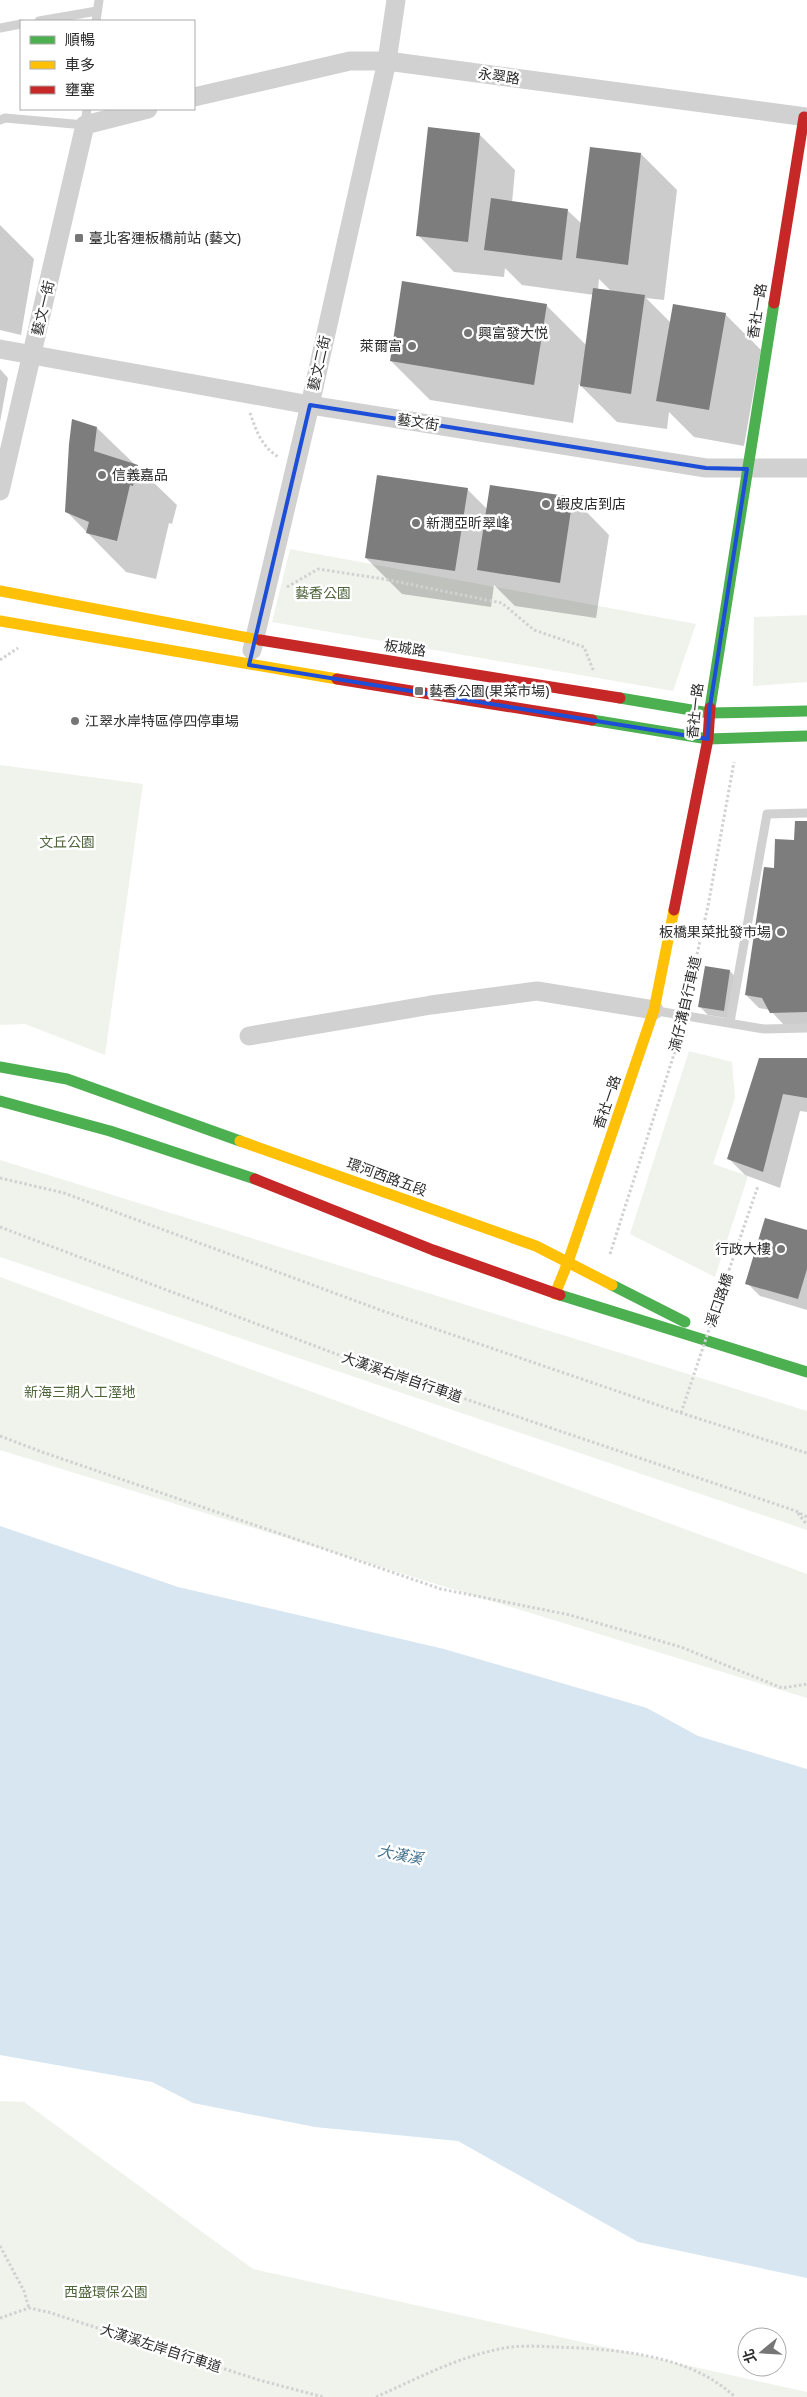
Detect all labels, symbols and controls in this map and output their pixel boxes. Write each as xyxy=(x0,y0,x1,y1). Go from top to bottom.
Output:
legend xyxy=(20,20,195,110)
text: 順暢 xyxy=(65,29,95,49)
text: 車多 xyxy=(65,54,95,74)
street label: 永翠路 xyxy=(477,63,521,88)
text: 壅塞 xyxy=(65,79,95,99)
place label: 臺北客運板橋前站 (藝文) xyxy=(89,228,241,247)
marker: 臺北客運板橋前站 (藝文) xyxy=(73,232,85,244)
street label: 藝文一街 xyxy=(27,278,58,337)
street label: 香社一路 xyxy=(743,282,770,340)
place label: 興富發大悦 xyxy=(478,323,548,342)
marker: 興富發大悦 xyxy=(462,327,474,339)
street label: 藝文二街 xyxy=(303,333,334,392)
place label: 萊爾富 xyxy=(360,336,402,355)
marker: 萊爾富 xyxy=(406,340,418,352)
street label: 藝文街 xyxy=(396,409,440,434)
place label: 信義嘉品 xyxy=(112,465,168,484)
marker: 信義嘉品 xyxy=(96,469,108,481)
place label: 蝦皮店到店 xyxy=(556,494,626,513)
marker: 蝦皮店到店 xyxy=(540,498,552,510)
place label: 新潤亞昕翠峰 xyxy=(426,513,510,532)
marker: 新潤亞昕翠峰 xyxy=(410,517,422,529)
park label: 藝香公園 xyxy=(295,583,351,602)
street label: 板城路 xyxy=(383,635,427,660)
place label: 藝香公園(果菜市場) xyxy=(429,681,549,700)
street label: 香社一路 xyxy=(682,682,707,740)
marker: 藝香公園(果菜市場) xyxy=(413,685,425,697)
place label: 江翠水岸特區停四停車場 xyxy=(85,711,239,730)
marker: 江翠水岸特區停四停車場 xyxy=(69,715,81,727)
park label: 文丘公園 xyxy=(39,832,95,851)
place label: 板橋果菜批發市場 xyxy=(659,922,771,941)
marker: 板橋果菜批發市場 xyxy=(775,926,787,938)
street label: 湳仔溝自行車道 xyxy=(664,954,705,1054)
street label: 香社一路 xyxy=(588,1072,625,1131)
street label: 環河西路五段 xyxy=(344,1153,430,1200)
place label: 行政大樓 xyxy=(715,1239,771,1258)
marker: 行政大樓 xyxy=(775,1243,787,1255)
street label: 溪口路橋 xyxy=(700,1270,737,1329)
street label: 大漢溪右岸自行車道 xyxy=(340,1347,465,1406)
park label: 新海三期人工溼地 xyxy=(24,1382,136,1401)
water label: 大漢溪 xyxy=(376,1840,426,1869)
park label: 西盛環保公園 xyxy=(64,2282,148,2301)
street label: 大漢溪左岸自行車道 xyxy=(98,2319,224,2376)
north arrow xyxy=(737,2327,787,2377)
text: 北 xyxy=(738,2347,760,2366)

